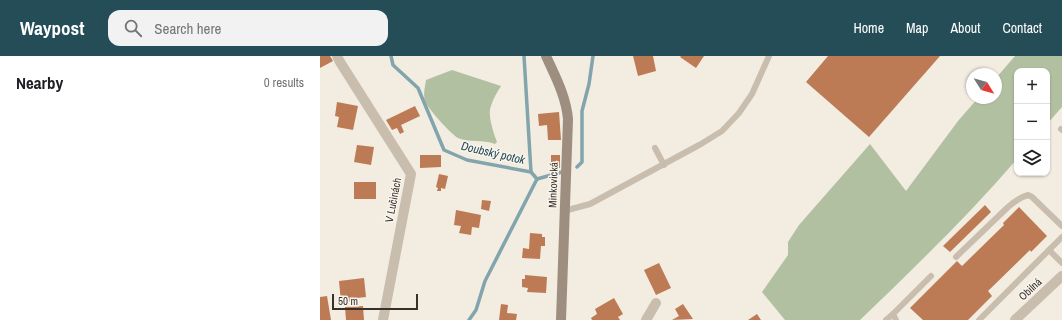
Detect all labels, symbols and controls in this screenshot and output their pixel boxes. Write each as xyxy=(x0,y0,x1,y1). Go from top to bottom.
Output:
search box xyxy=(108,10,388,46)
text: Waypost xyxy=(20,15,84,41)
icon: search xyxy=(122,17,144,39)
text: Search here xyxy=(154,18,221,39)
text: Home xyxy=(853,19,884,37)
text: Map xyxy=(906,19,928,37)
text: About xyxy=(950,19,980,37)
text: Contact xyxy=(1002,19,1042,37)
north arrow xyxy=(966,68,1002,104)
map controls xyxy=(1014,68,1050,176)
button: + xyxy=(1014,68,1050,104)
text: Nearby xyxy=(16,71,63,94)
text: 0 results xyxy=(264,74,304,91)
button: − xyxy=(1014,104,1050,140)
water label: Doubský potok xyxy=(459,138,528,168)
button: layers xyxy=(1014,140,1050,176)
street label: Minkovická xyxy=(545,162,561,208)
street label: V Lučinách xyxy=(382,177,404,223)
street label: Obilná xyxy=(1016,275,1044,303)
scale bar xyxy=(332,292,418,311)
text: 50 m xyxy=(338,294,358,308)

